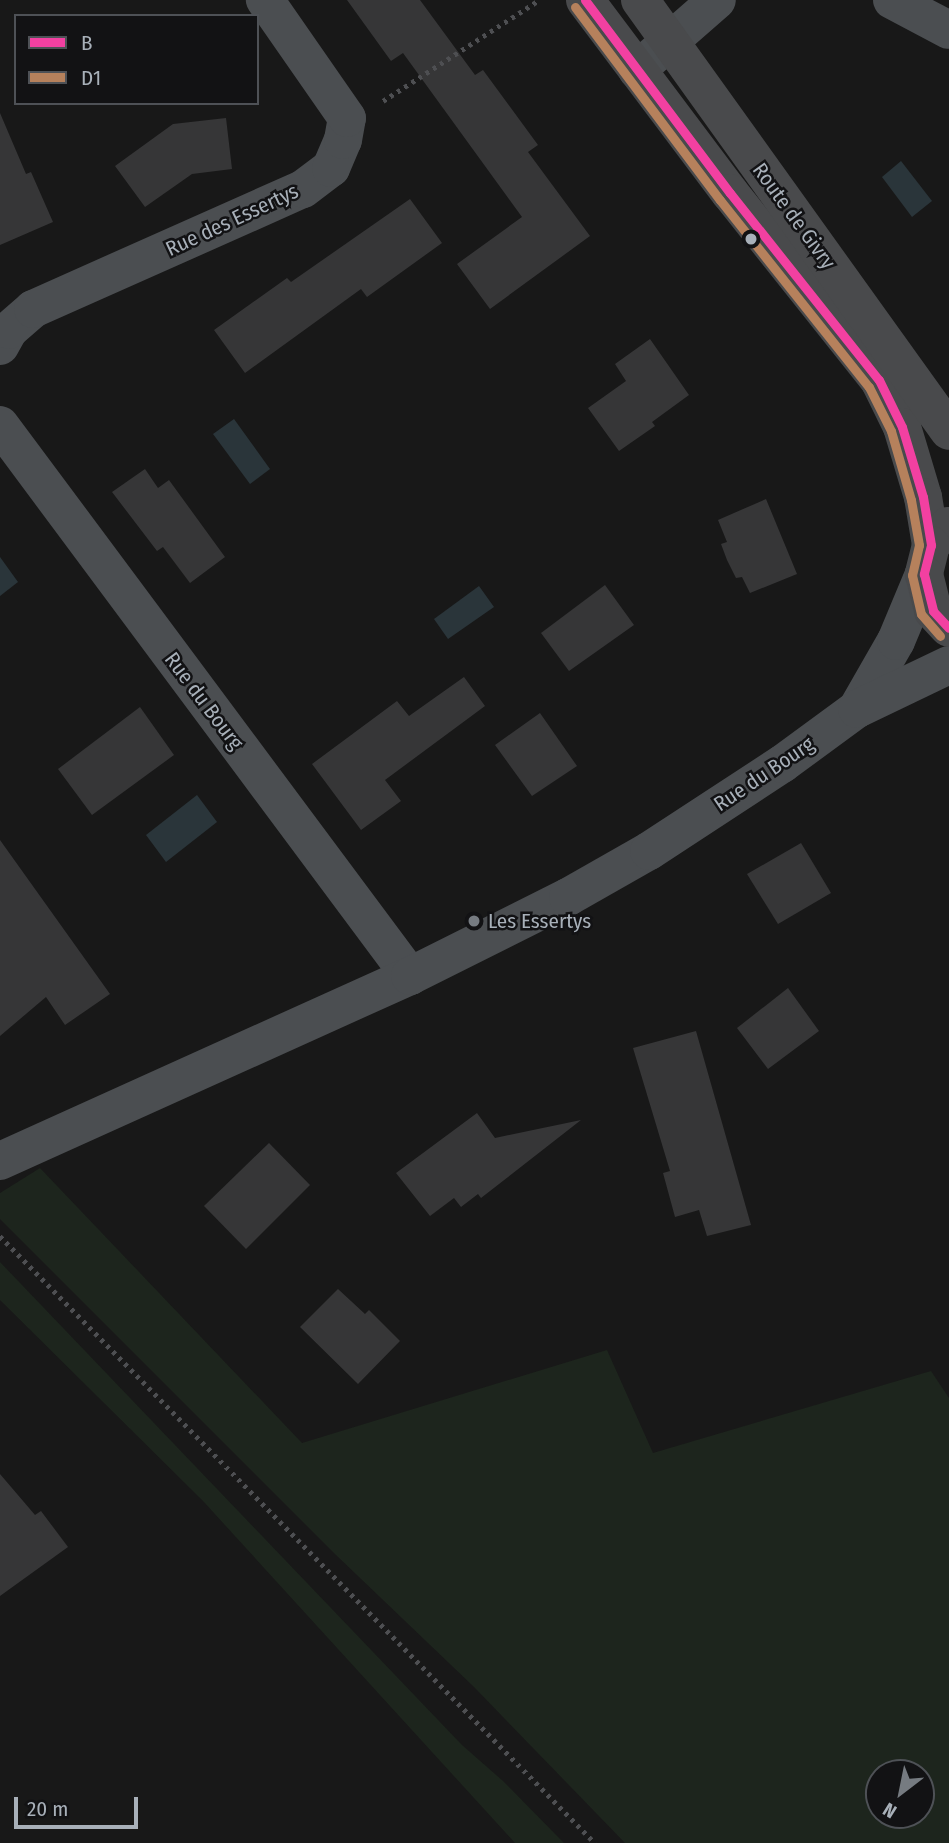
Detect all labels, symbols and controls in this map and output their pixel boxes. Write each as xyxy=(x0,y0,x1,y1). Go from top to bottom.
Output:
legend xyxy=(14,14,259,105)
text: B xyxy=(81,30,93,56)
text: D1 xyxy=(81,65,101,91)
street label: Route de Givry xyxy=(747,158,841,274)
street label: Rue des Essertys xyxy=(162,178,302,262)
unlabelled marker xyxy=(744,232,758,246)
street label: Rue du Bourg xyxy=(159,647,249,755)
street label: Rue du Bourg xyxy=(709,731,819,817)
place label: Les Essertys xyxy=(488,908,591,934)
marker: Les Essertys xyxy=(466,913,482,929)
north arrow xyxy=(865,1759,935,1829)
scale bar xyxy=(18,1784,142,1828)
text: 20 m xyxy=(27,1796,68,1822)
text: N xyxy=(879,1798,901,1823)

